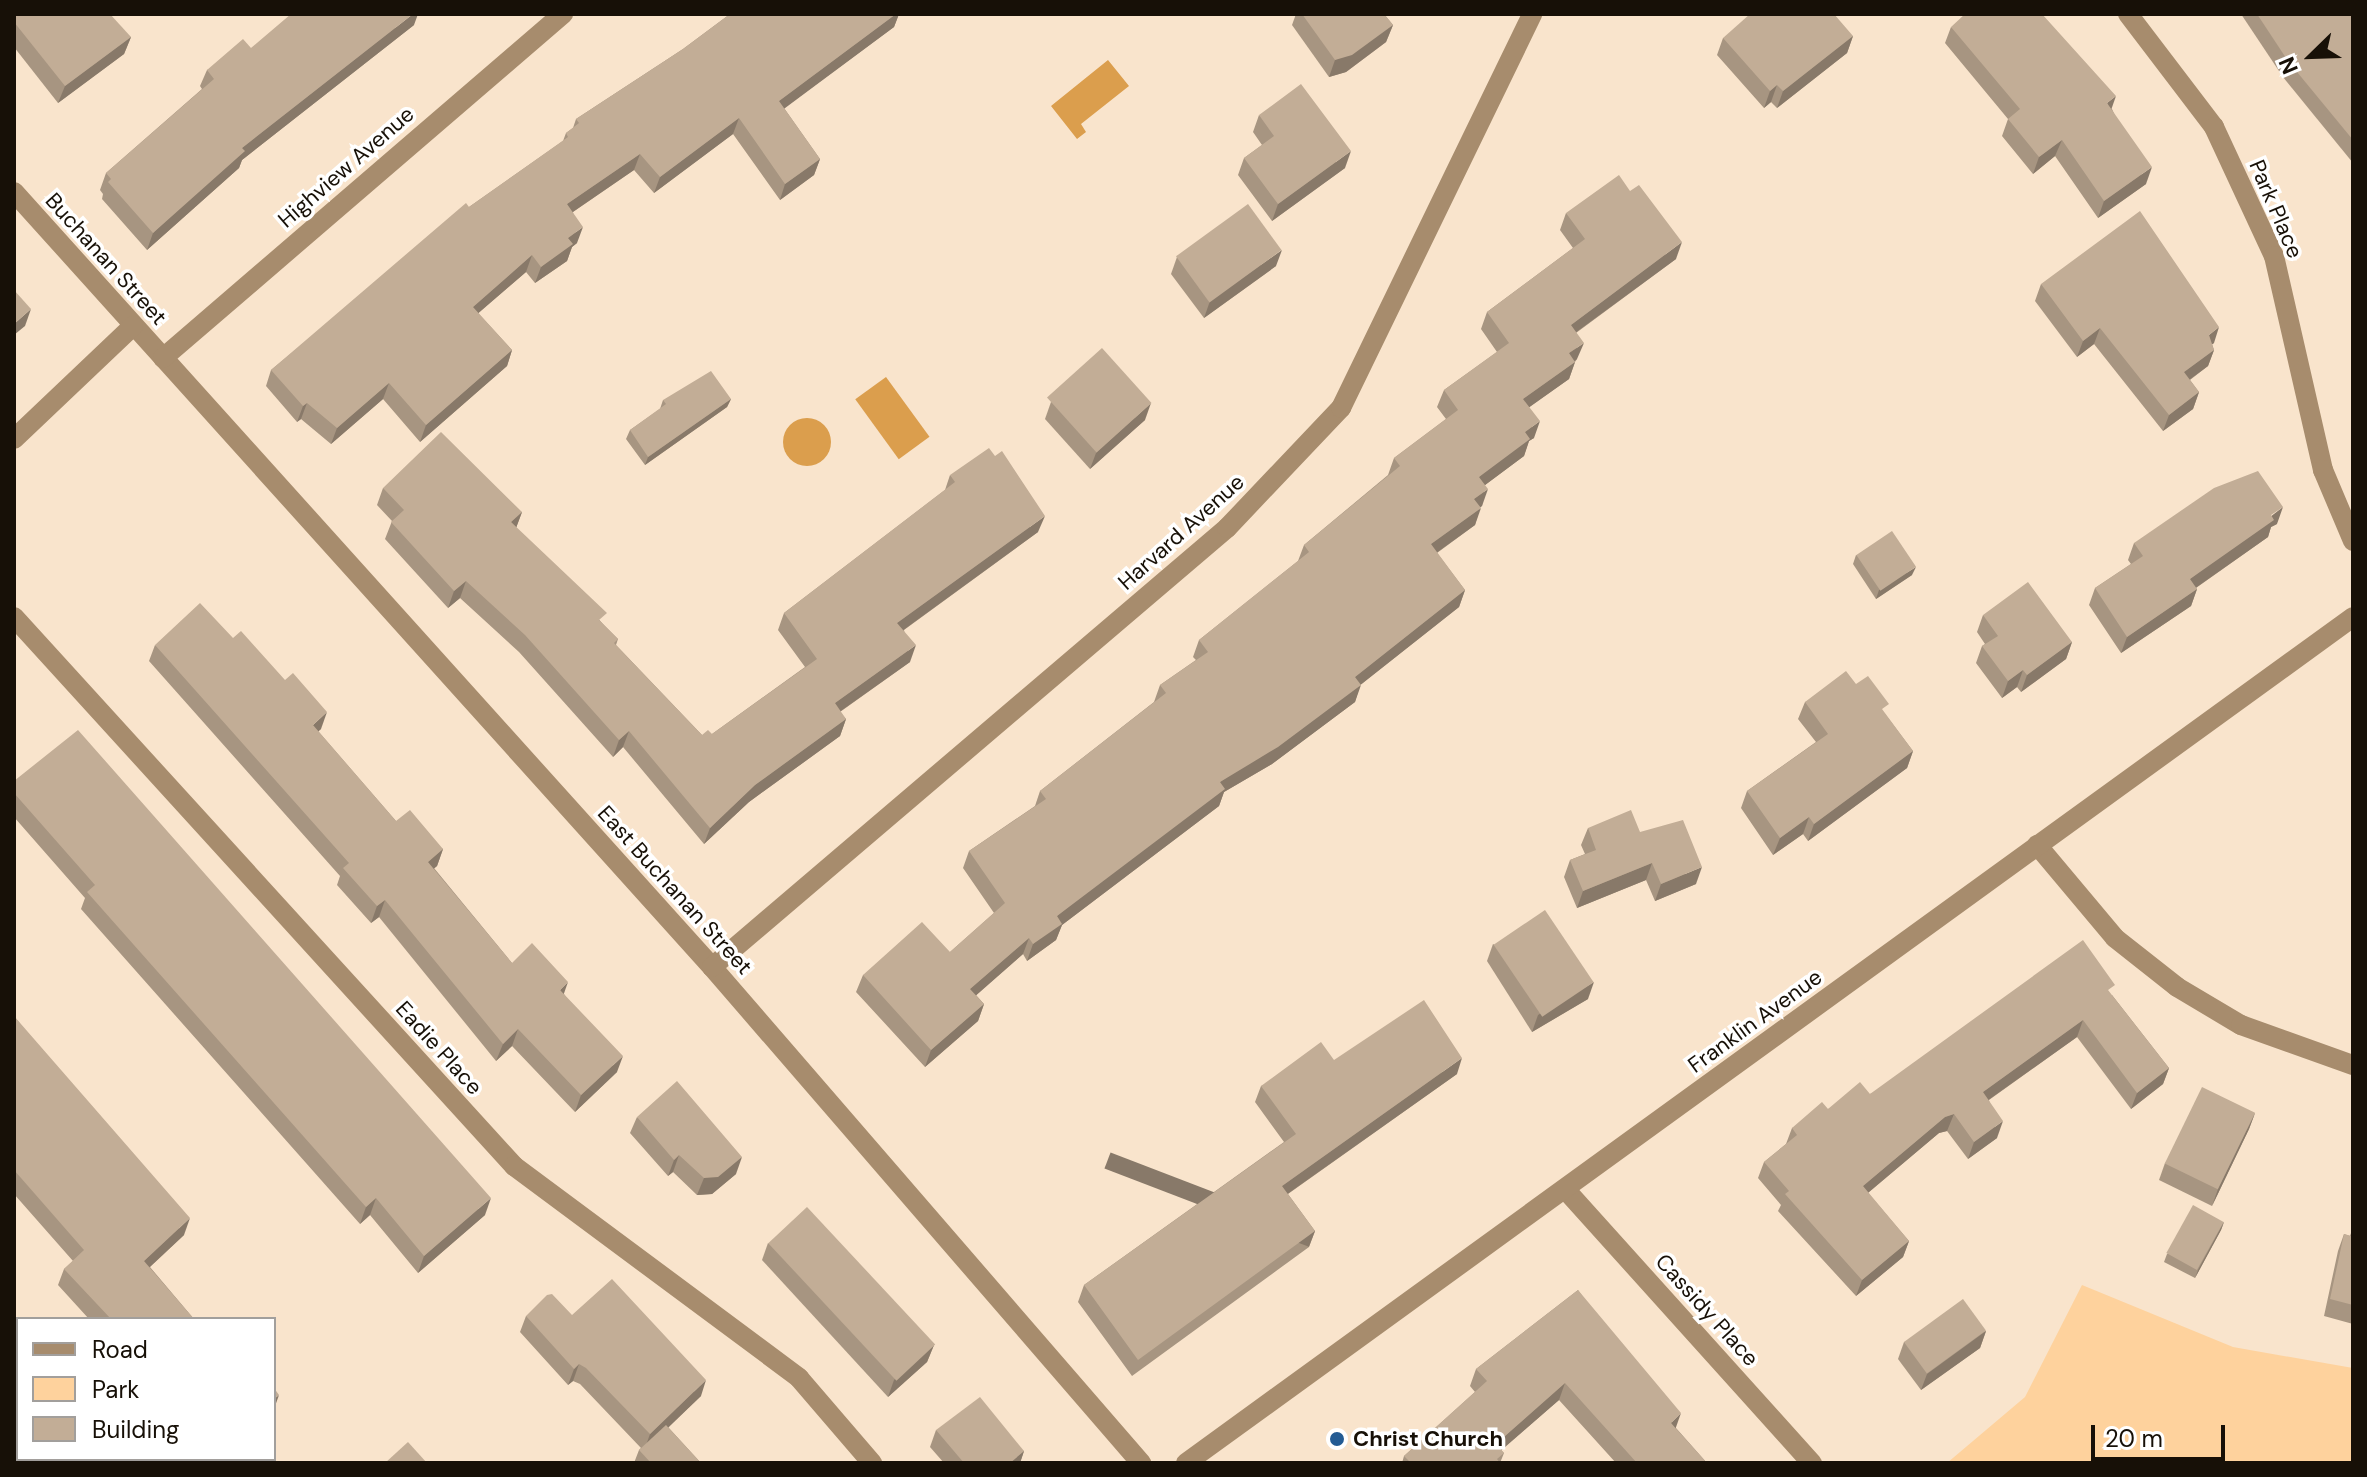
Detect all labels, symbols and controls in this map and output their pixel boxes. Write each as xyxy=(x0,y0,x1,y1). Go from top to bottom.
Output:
north arrow xyxy=(2271,16,2351,96)
text: N xyxy=(2272,53,2305,79)
street label: Highview Avenue xyxy=(273,101,419,233)
street label: Park Place xyxy=(2244,156,2308,262)
street label: Buchanan Street xyxy=(40,188,172,330)
street label: Harvard Avenue xyxy=(1113,469,1249,595)
street label: East Buchanan Street xyxy=(592,800,758,980)
street label: Franklin Avenue xyxy=(1683,964,1827,1078)
street label: Eadie Place xyxy=(390,996,488,1100)
street label: Cassidy Place xyxy=(1650,1249,1764,1371)
legend xyxy=(16,1317,276,1461)
text: Road xyxy=(92,1334,148,1365)
text: Park xyxy=(92,1374,139,1405)
scale bar xyxy=(2095,1409,2229,1459)
text: Building xyxy=(92,1414,179,1445)
text: 20 m xyxy=(2105,1423,2163,1454)
place label: Christ Church xyxy=(1353,1426,1503,1452)
marker: Christ Church xyxy=(1328,1430,1346,1448)

